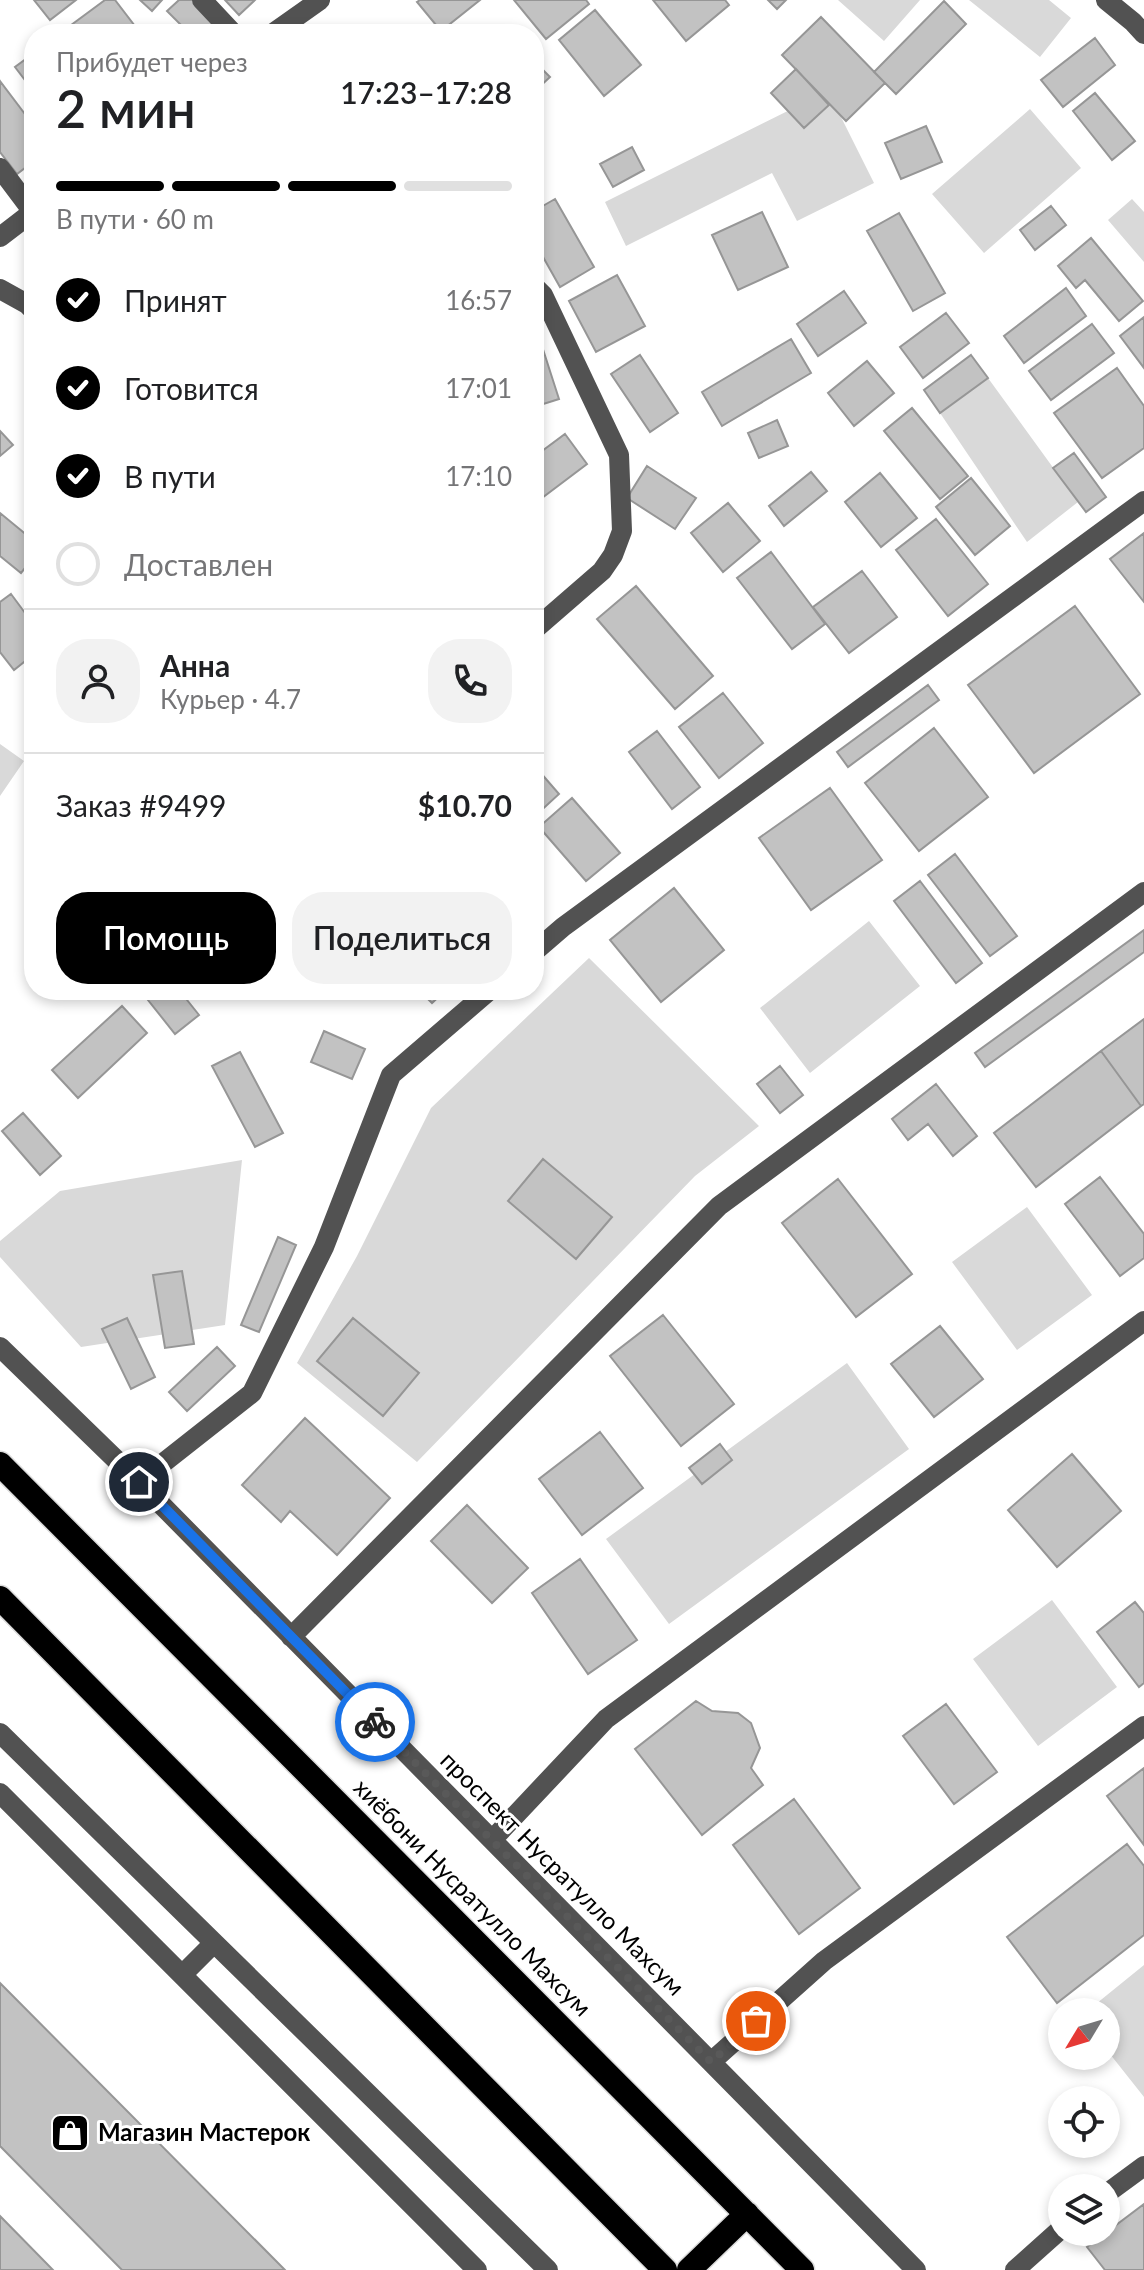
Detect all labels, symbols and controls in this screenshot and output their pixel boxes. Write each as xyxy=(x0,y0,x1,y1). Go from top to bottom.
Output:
text: Прибудет через xyxy=(56,46,248,78)
text: 17:23–17:28 xyxy=(340,74,512,110)
text: 2 мин xyxy=(56,77,196,139)
text: В пути · 60 m xyxy=(56,203,214,235)
icon: check xyxy=(56,278,100,322)
text: Принят xyxy=(124,282,227,318)
text: 16:57 xyxy=(445,284,512,316)
icon: check xyxy=(56,366,100,410)
text: Готовится xyxy=(124,370,259,406)
text: 17:01 xyxy=(445,372,512,404)
icon: check xyxy=(56,454,100,498)
text: В пути xyxy=(124,458,216,494)
text: 17:10 xyxy=(445,460,512,492)
text: Доставлен xyxy=(124,546,273,582)
button: person xyxy=(56,639,140,723)
button: phone xyxy=(428,639,512,723)
text: Анна xyxy=(160,647,230,683)
text: Курьер · 4.7 xyxy=(160,683,301,715)
text: Заказ #9499 xyxy=(56,787,227,823)
text: $10.70 xyxy=(418,787,512,823)
button: Помощь xyxy=(56,892,276,984)
button: Поделиться xyxy=(292,892,512,984)
pin xyxy=(105,1448,173,1516)
icon: home xyxy=(117,1460,161,1504)
courier xyxy=(335,1682,415,1762)
icon: bike xyxy=(353,1700,397,1744)
street label: проспект Нусратулло Махсум xyxy=(435,1745,691,2001)
street label: хиёбони Нусратулло Махсум xyxy=(348,1772,598,2022)
pin xyxy=(722,1987,790,2055)
north arrow xyxy=(1048,1998,1120,2070)
map controls xyxy=(1048,1998,1120,2246)
icon: bag xyxy=(734,1999,778,2043)
button: locate xyxy=(1048,2086,1120,2158)
shop icon: Магазин Мастерок xyxy=(49,2112,91,2154)
place label: Магазин Мастерок xyxy=(98,2117,310,2146)
button: layers xyxy=(1048,2174,1120,2246)

